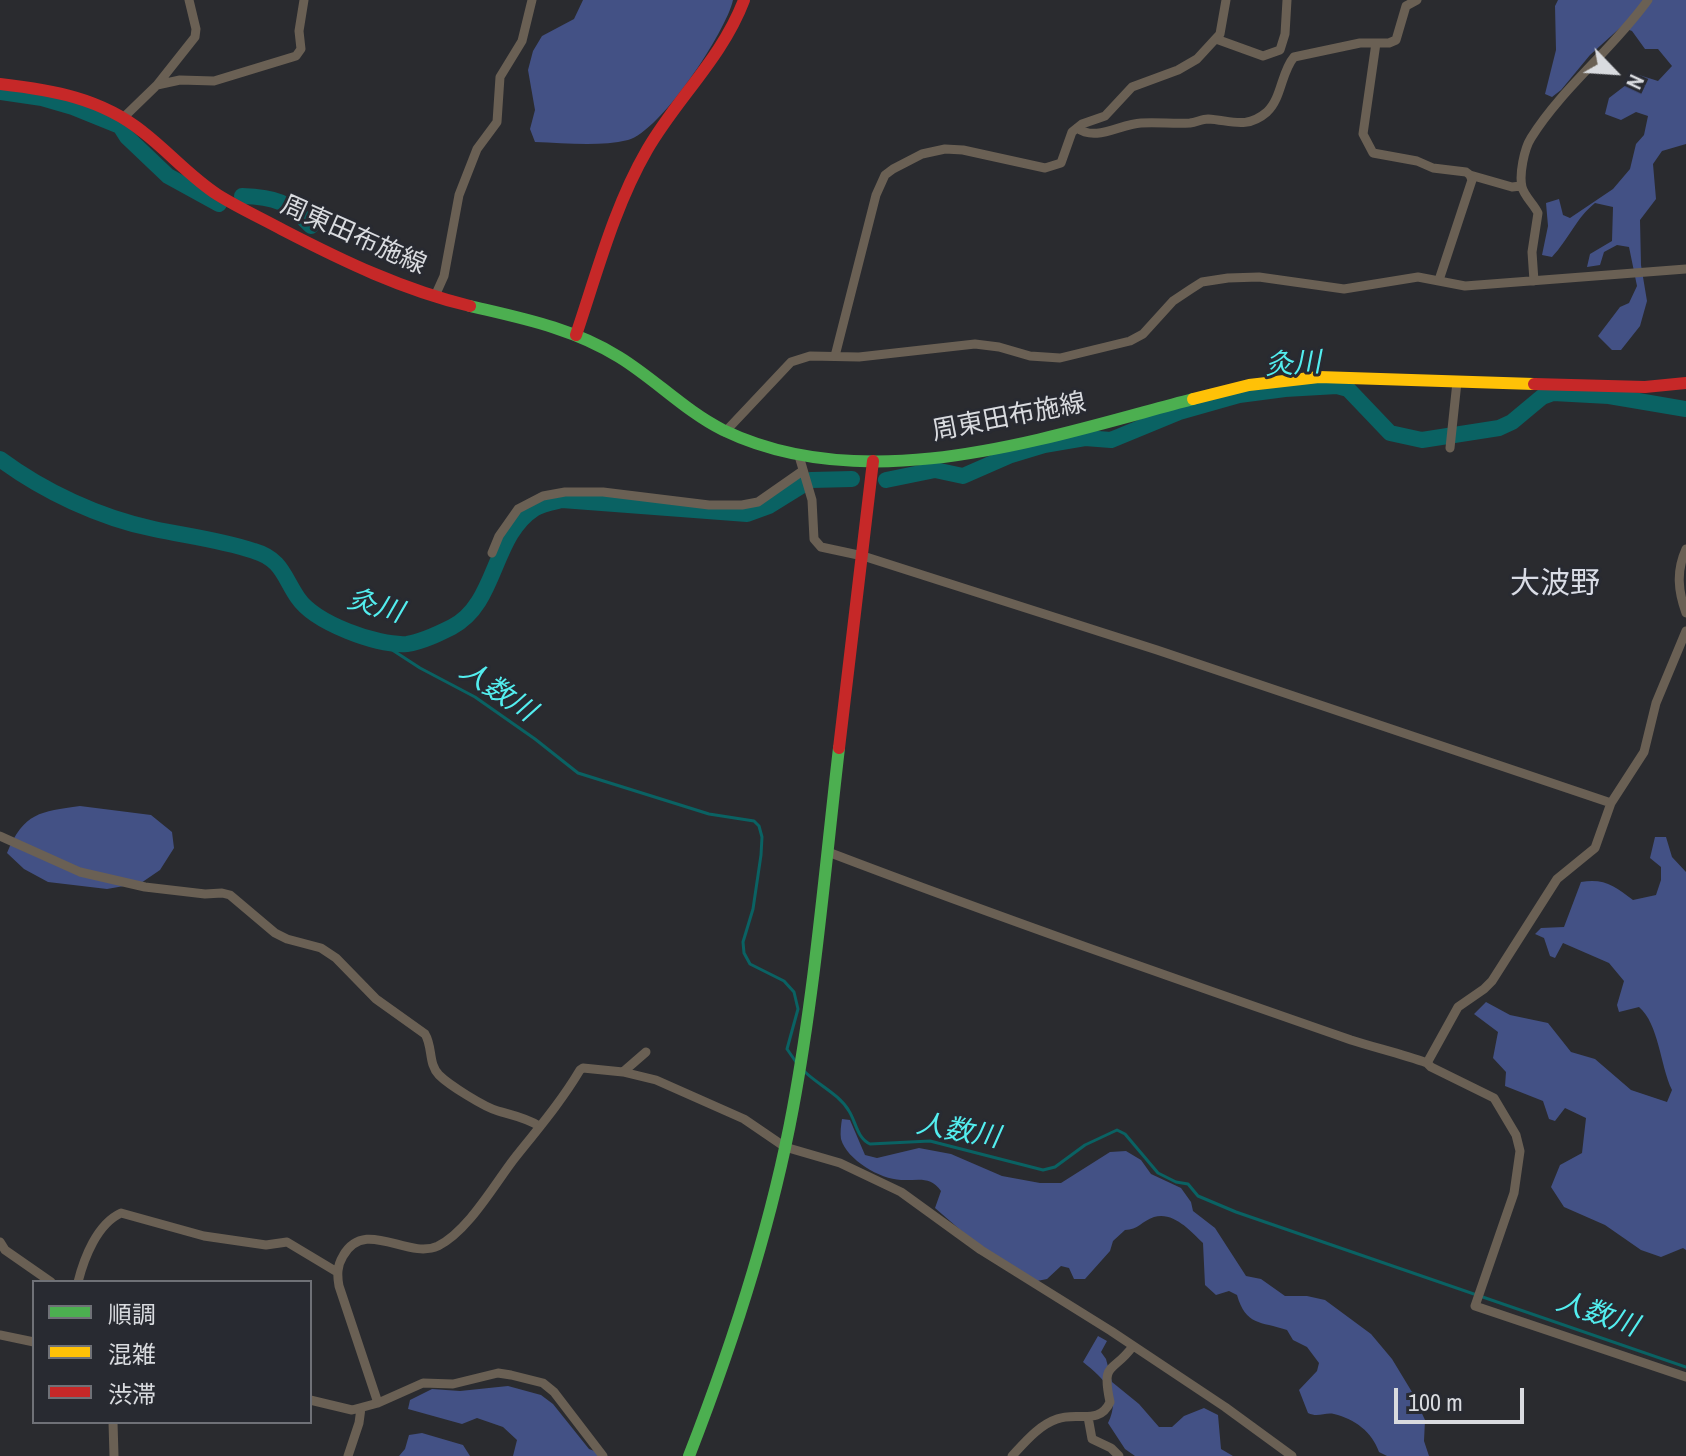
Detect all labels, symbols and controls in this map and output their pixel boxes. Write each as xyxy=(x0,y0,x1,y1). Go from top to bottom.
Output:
north arrow xyxy=(1574,32,1654,112)
text: N xyxy=(1619,70,1652,94)
street label: 周東田布施線 xyxy=(275,190,431,282)
water label: 灸川 xyxy=(1264,347,1322,383)
street label: 周東田布施線 xyxy=(929,388,1089,448)
district label: 大波野 xyxy=(1510,567,1600,603)
water label: 灸川 xyxy=(343,583,407,631)
water label: 人数川 xyxy=(453,655,541,729)
water label: 人数川 xyxy=(914,1108,1002,1156)
legend xyxy=(32,1280,312,1424)
water label: 人数川 xyxy=(1552,1285,1642,1345)
text: 順調 xyxy=(108,1298,156,1330)
text: 混雑 xyxy=(108,1338,156,1370)
scale bar xyxy=(1398,1372,1528,1422)
text: 渋滞 xyxy=(108,1378,156,1410)
text: 100 m xyxy=(1408,1386,1463,1418)

